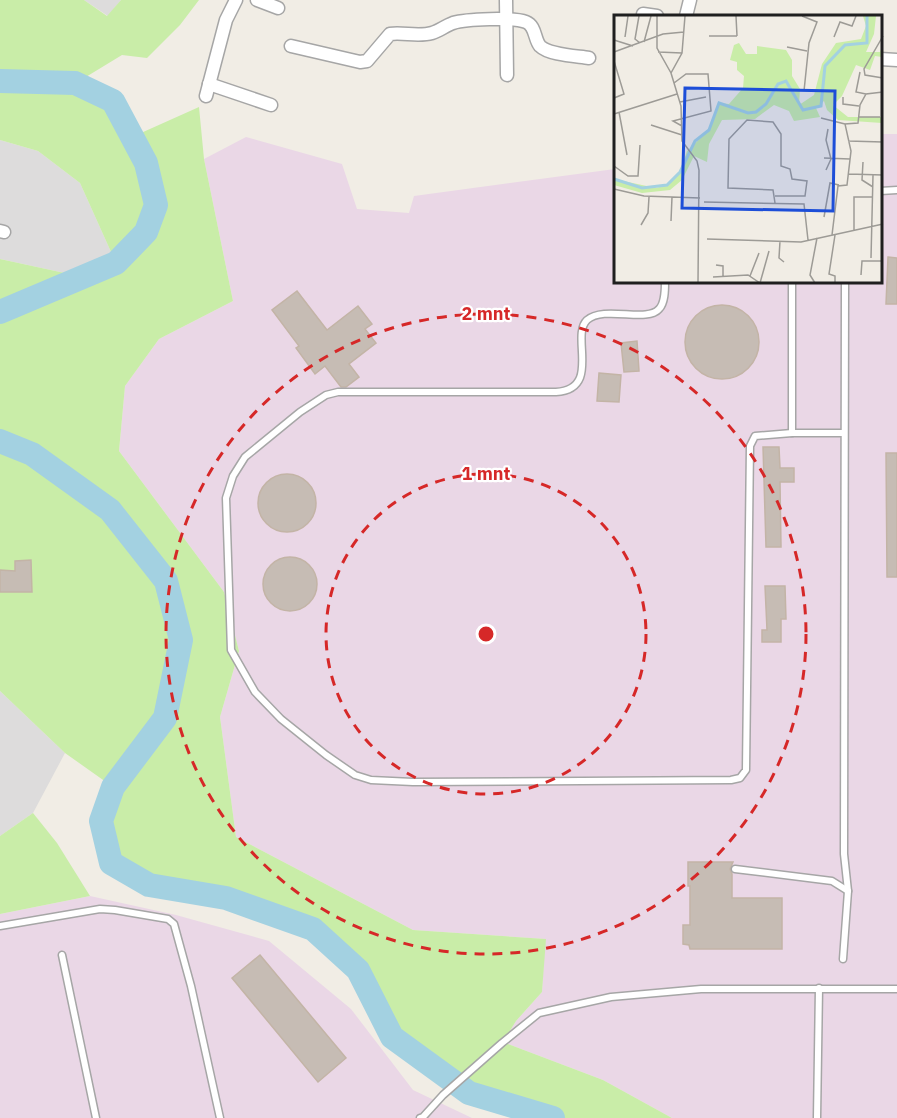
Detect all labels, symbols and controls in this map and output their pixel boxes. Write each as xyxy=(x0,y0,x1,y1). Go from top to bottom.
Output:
inset map xyxy=(614,15,882,284)
text: 2 mnt xyxy=(462,302,510,325)
text: 1 mnt xyxy=(462,462,510,485)
centre of rings xyxy=(476,624,496,644)

